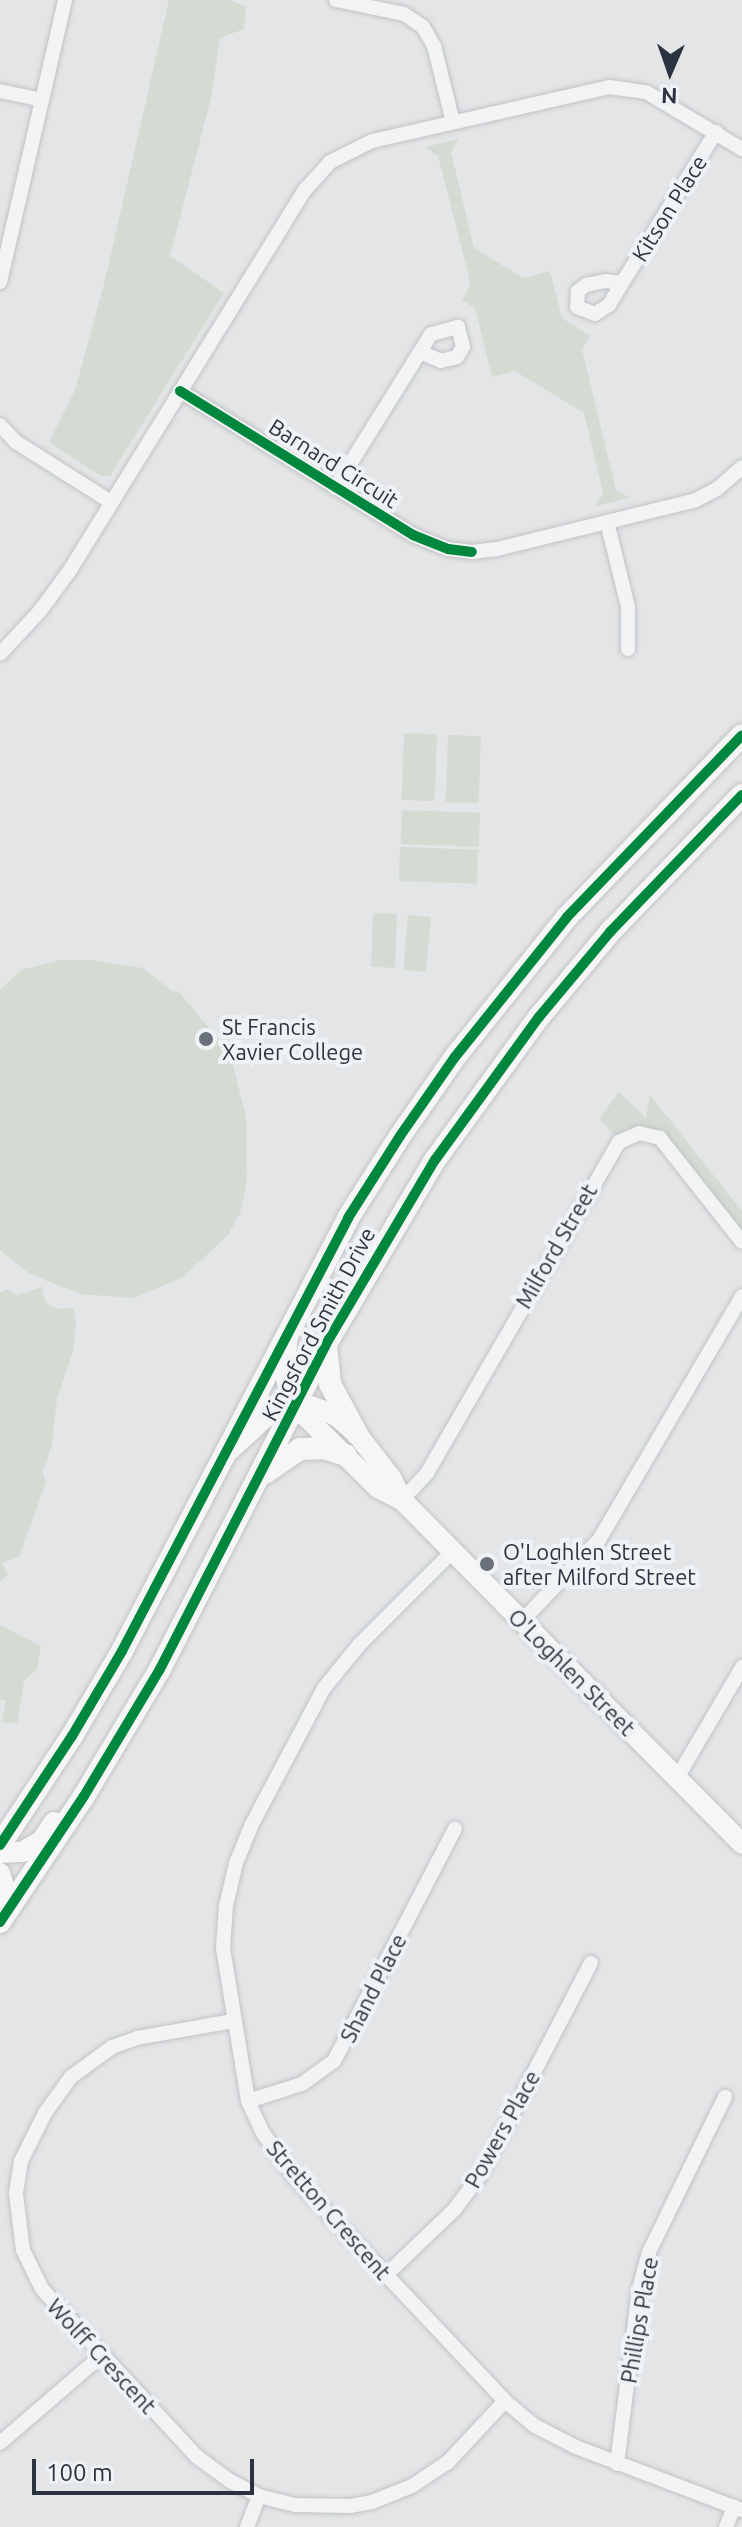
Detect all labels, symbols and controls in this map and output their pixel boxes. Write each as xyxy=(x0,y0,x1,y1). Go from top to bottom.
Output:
north arrow xyxy=(630,32,710,112)
text: N xyxy=(661,84,678,109)
street label: Kitson Place xyxy=(626,150,712,266)
street label: Barnard Circuit xyxy=(264,413,404,513)
place label: St Francis Xavier College xyxy=(222,1013,363,1064)
marker: St Francis Xavier College xyxy=(197,1030,215,1048)
street label: Milford Street xyxy=(510,1179,602,1313)
street label: Kingsford Smith Drive xyxy=(256,1223,380,1425)
place label: O'Loghlen Street after Milford Street xyxy=(503,1538,696,1590)
marker: O'Loghlen Street after Milford Street xyxy=(478,1555,496,1573)
street label: O'Loghlen Street xyxy=(503,1603,641,1741)
street label: Shand Place xyxy=(334,1929,412,2047)
street label: Powers Place xyxy=(459,2066,545,2192)
street label: Stretton Crescent xyxy=(262,2135,396,2285)
street label: Phillips Place xyxy=(615,2255,663,2385)
street label: Wolff Crescent xyxy=(42,2293,162,2419)
scale bar xyxy=(36,2443,258,2493)
text: 100 m xyxy=(46,2459,113,2486)

